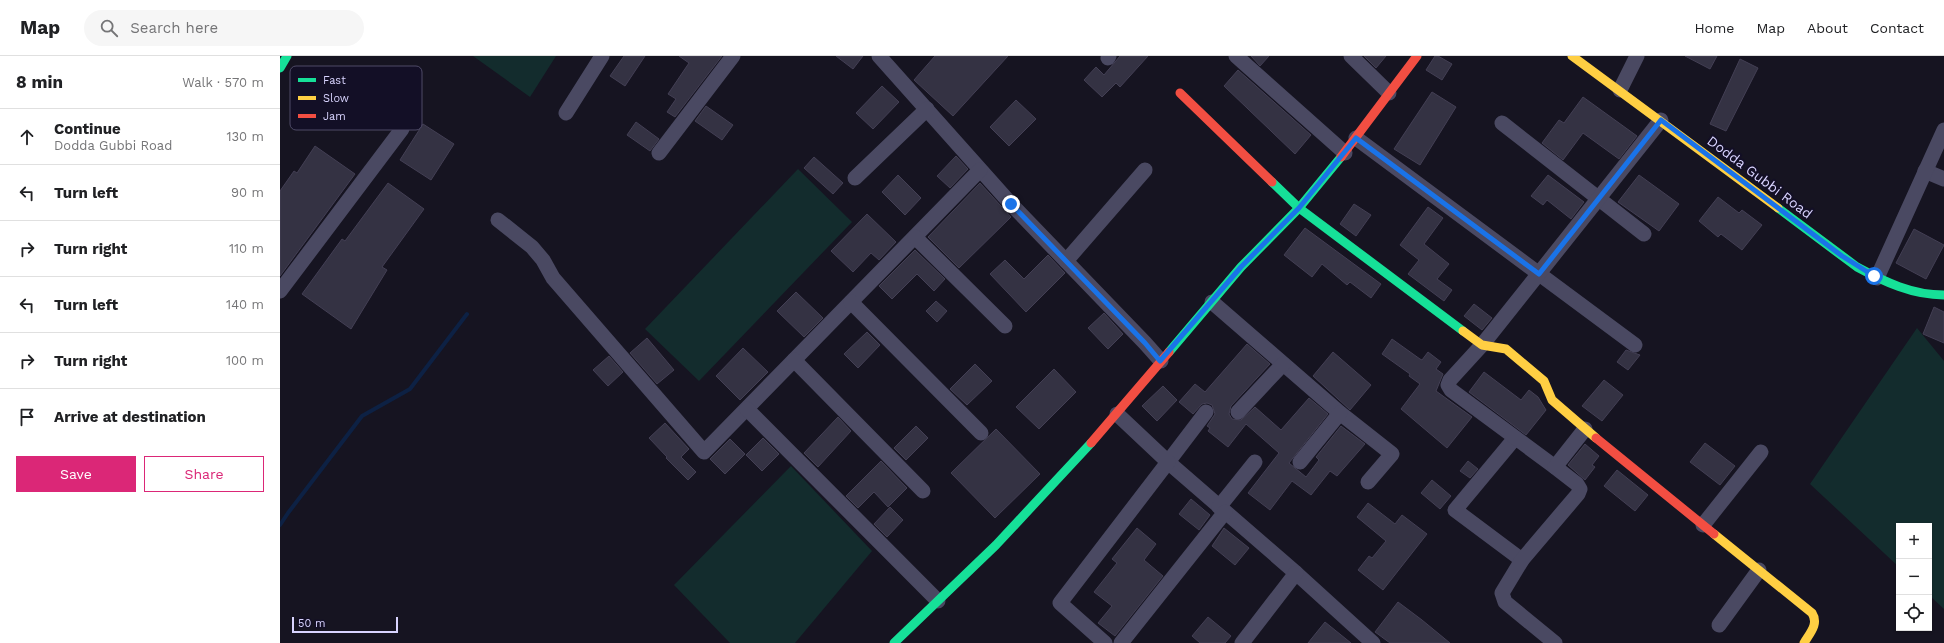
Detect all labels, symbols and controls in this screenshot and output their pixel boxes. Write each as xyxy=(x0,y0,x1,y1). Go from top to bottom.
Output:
search box xyxy=(84,10,364,46)
text: Map xyxy=(20,16,60,39)
icon: search xyxy=(98,17,120,39)
text: Search here xyxy=(130,19,218,37)
text: Home xyxy=(1694,20,1734,36)
text: Map xyxy=(1756,20,1785,36)
text: About xyxy=(1807,20,1848,36)
text: Contact xyxy=(1870,20,1924,36)
legend xyxy=(290,66,422,130)
text: 8 min xyxy=(16,72,63,92)
text: Fast xyxy=(323,74,346,87)
text: Walk · 570 m xyxy=(182,75,264,90)
text: Slow xyxy=(323,92,349,105)
text: Jam xyxy=(323,110,346,123)
text: Continue xyxy=(54,120,121,138)
icon: ahead xyxy=(16,126,38,148)
text: 130 m xyxy=(226,129,264,144)
street label: Dodda Gubbi Road xyxy=(1704,132,1816,222)
text: Dodda Gubbi Road xyxy=(54,138,172,153)
icon: left xyxy=(16,182,38,204)
text: Turn left xyxy=(54,184,118,202)
text: 90 m xyxy=(231,185,264,200)
route end xyxy=(1002,195,1020,213)
icon: right xyxy=(16,238,38,260)
text: Turn right xyxy=(54,240,127,258)
text: 110 m xyxy=(229,241,264,256)
route start xyxy=(1865,267,1883,285)
icon: left xyxy=(16,294,38,316)
text: Turn left xyxy=(54,296,118,314)
text: 140 m xyxy=(226,297,264,312)
icon: right xyxy=(16,350,38,372)
text: Turn right xyxy=(54,352,127,370)
text: 100 m xyxy=(226,353,264,368)
icon: arrive xyxy=(16,406,38,428)
text: Arrive at destination xyxy=(54,408,206,426)
button: Save xyxy=(16,456,136,492)
button: Share xyxy=(144,456,264,492)
map controls xyxy=(1896,523,1932,631)
button: + xyxy=(1896,523,1932,559)
button: − xyxy=(1896,559,1932,595)
button: locate xyxy=(1896,595,1932,631)
scale bar xyxy=(292,615,398,634)
text: 50 m xyxy=(298,617,325,630)

